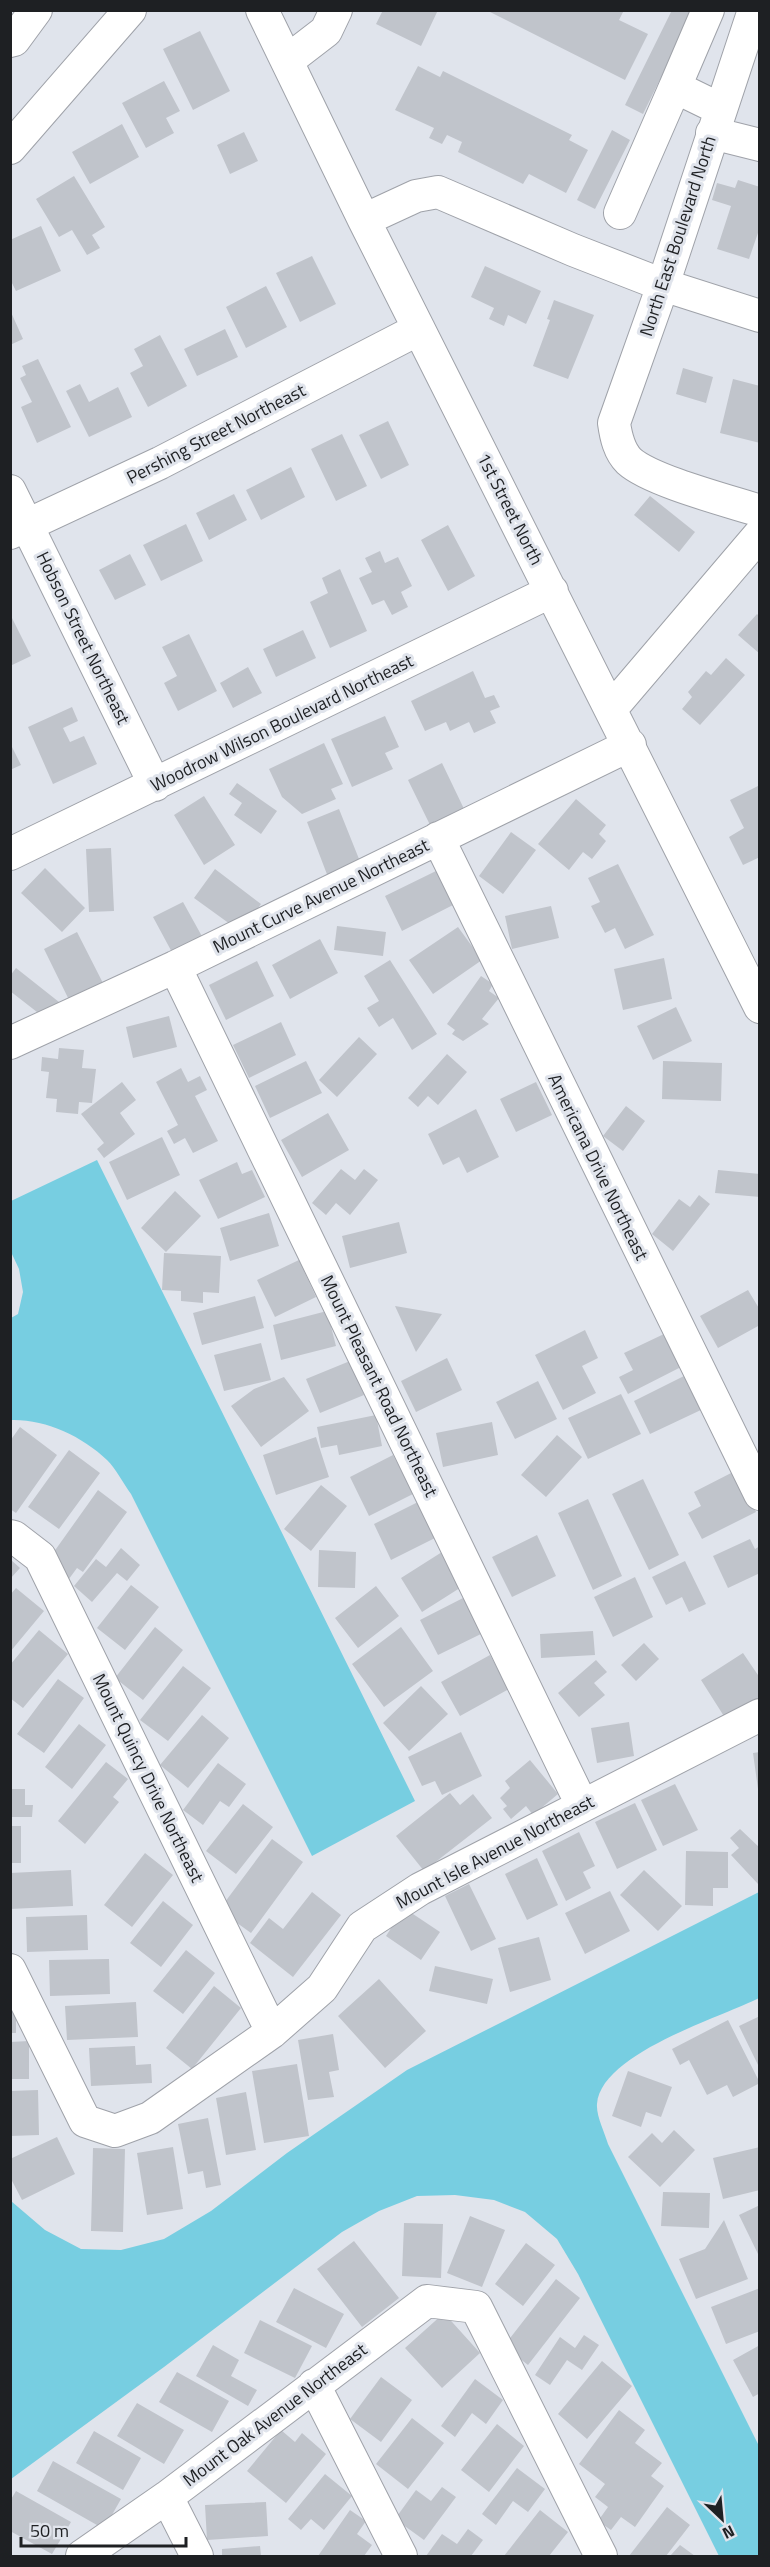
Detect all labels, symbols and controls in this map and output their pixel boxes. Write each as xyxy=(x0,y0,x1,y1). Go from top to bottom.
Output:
street label: North East Boulevard North xyxy=(632,132,723,340)
street label: Pershing Street Northeast xyxy=(122,376,311,490)
street label: 1st Street North xyxy=(471,448,550,570)
street label: Hobson Street Northeast xyxy=(30,547,137,729)
street label: Woodrow Wilson Boulevard Northeast xyxy=(146,647,418,798)
street label: Mount Curve Avenue Northeast xyxy=(208,831,434,960)
street label: Americana Drive Northeast xyxy=(541,1069,656,1265)
street label: Mount Pleasant Road Northeast xyxy=(314,1270,445,1502)
street label: Mount Quincy Drive Northeast xyxy=(86,1669,211,1887)
street label: Mount Isle Avenue Northeast xyxy=(391,1787,599,1915)
street label: Mount Oak Avenue Northeast xyxy=(177,2336,373,2493)
north arrow xyxy=(692,2489,752,2549)
scale bar xyxy=(21,2510,186,2548)
text: 50 m xyxy=(30,2517,69,2544)
text: N xyxy=(718,2519,739,2546)

